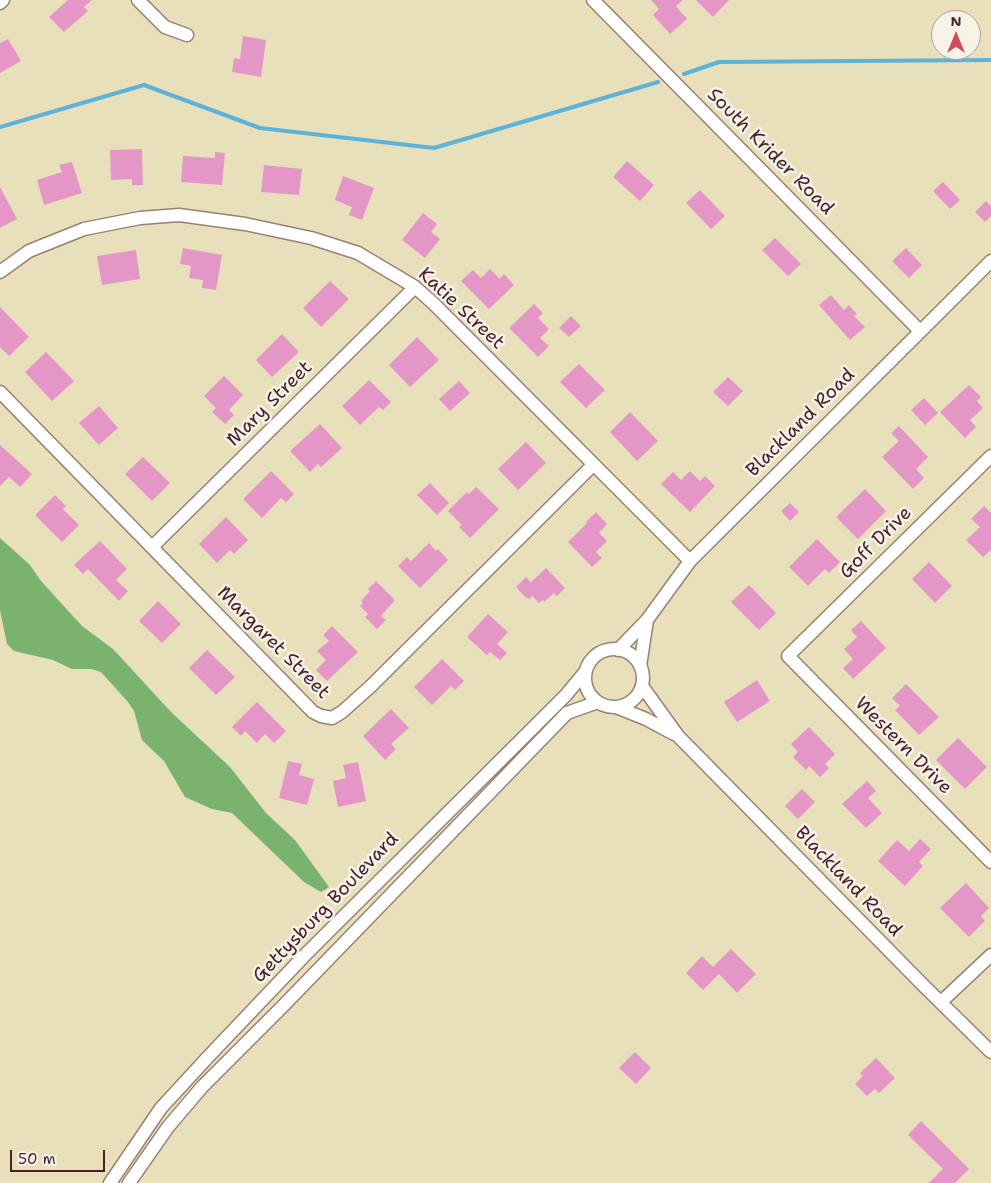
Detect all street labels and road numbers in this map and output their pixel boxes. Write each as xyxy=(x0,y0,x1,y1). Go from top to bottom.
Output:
street label: South Krider Road xyxy=(702,84,838,220)
street label: Katie Street xyxy=(413,263,509,355)
street label: Mary Street xyxy=(223,357,317,451)
street label: Blackland Road xyxy=(742,364,860,482)
street label: Goff Drive xyxy=(835,502,917,584)
street label: Margaret Street xyxy=(212,582,334,704)
street label: Western Drive xyxy=(850,693,956,799)
street label: Blackland Road xyxy=(790,822,906,942)
street label: Gettysburg Boulevard xyxy=(248,828,404,988)

